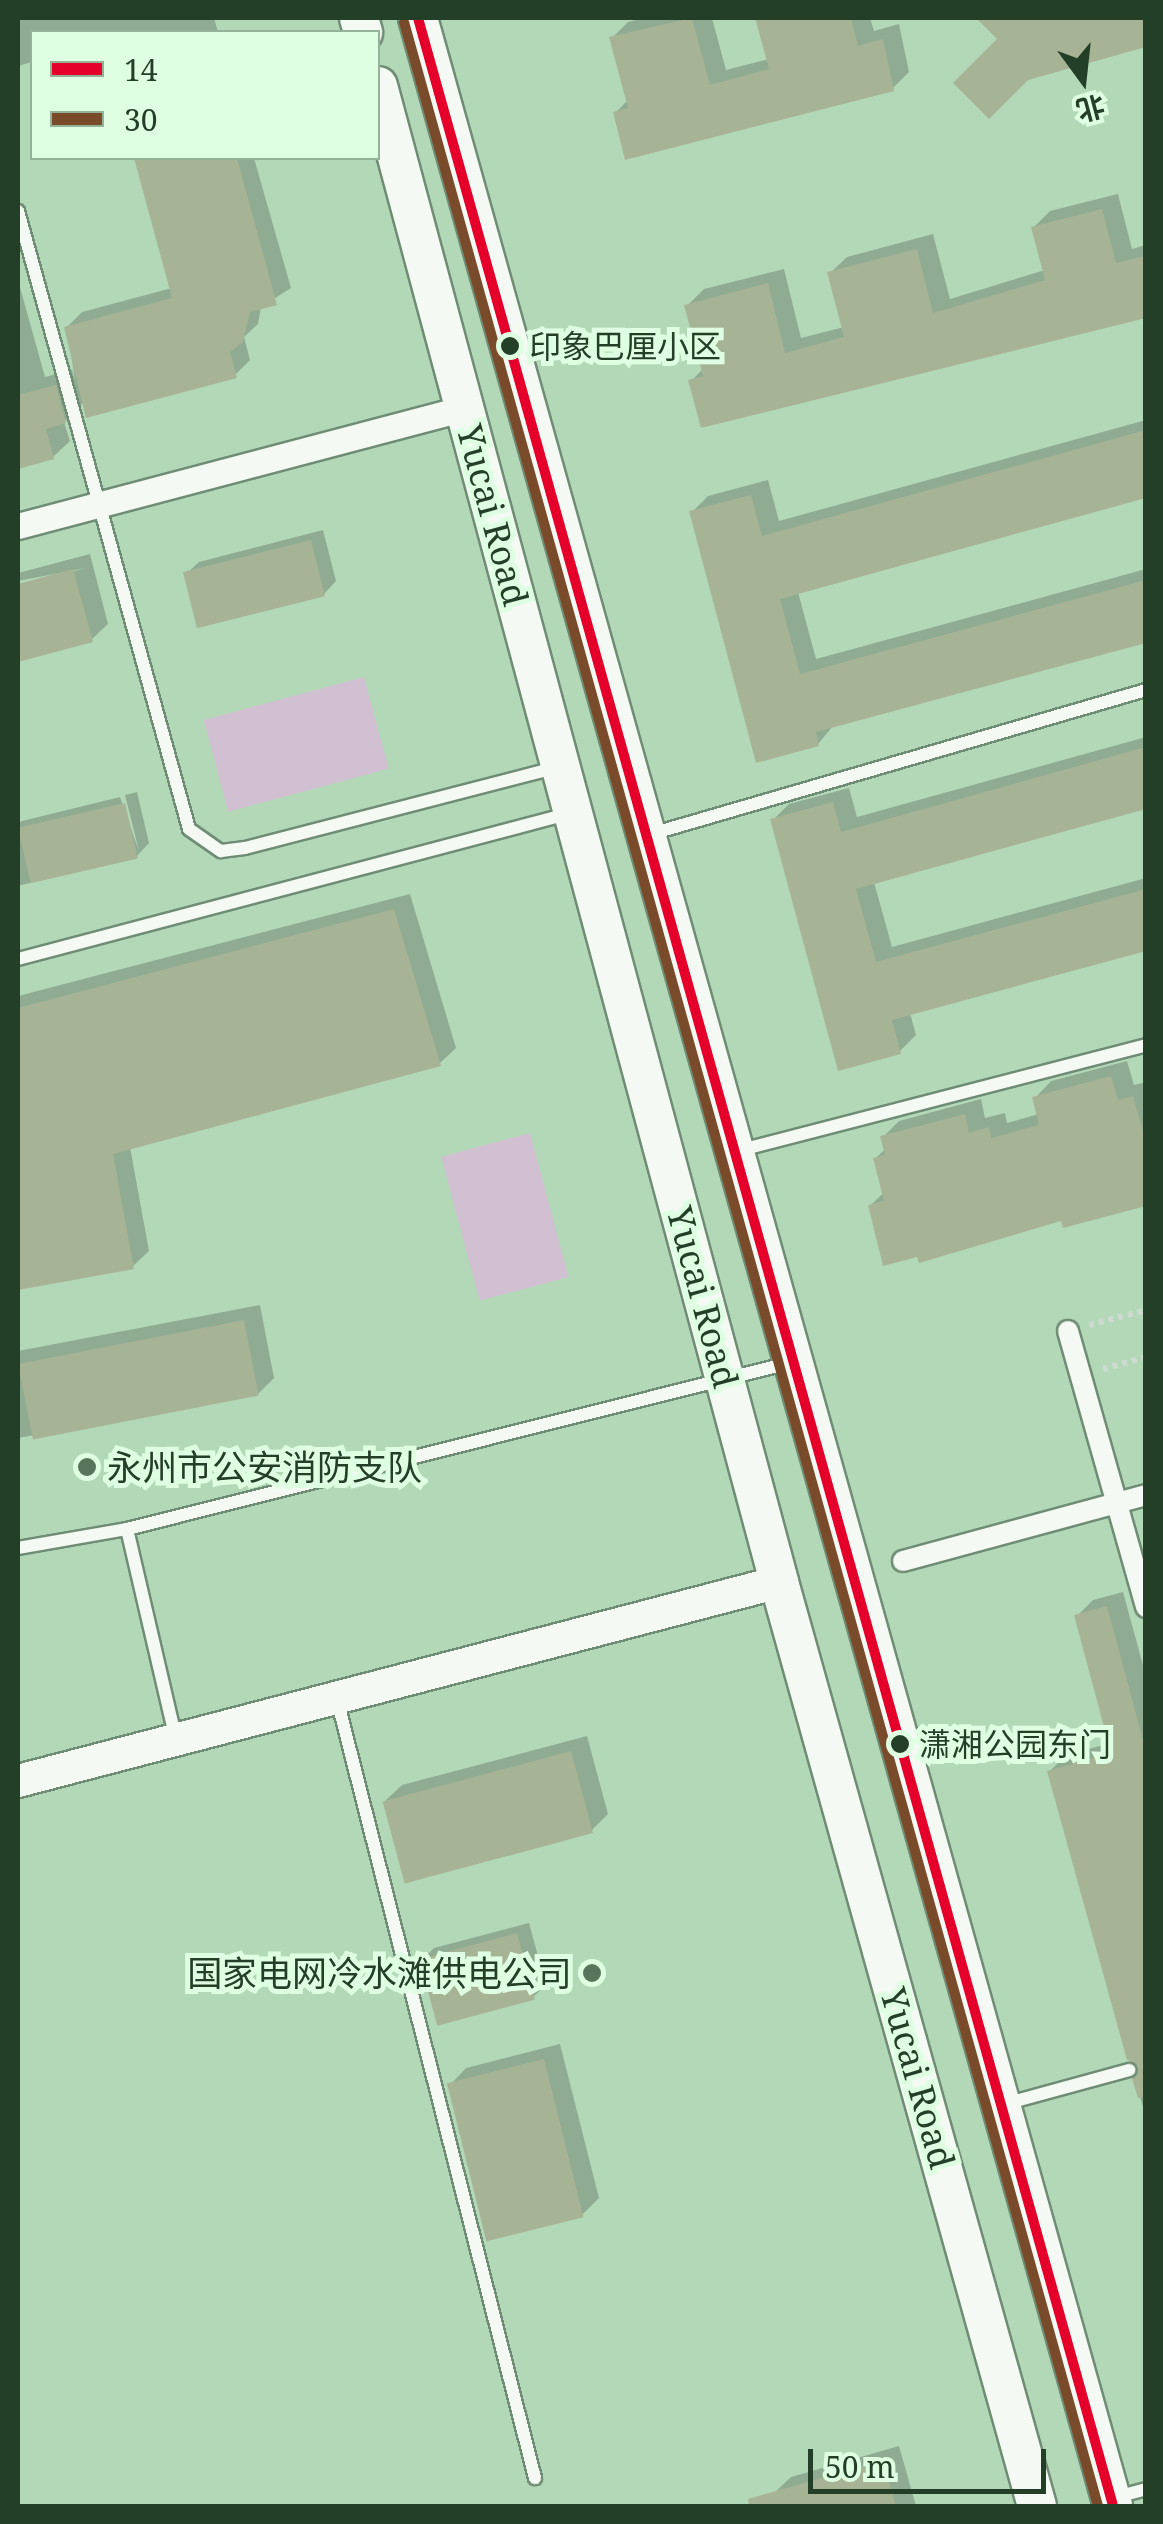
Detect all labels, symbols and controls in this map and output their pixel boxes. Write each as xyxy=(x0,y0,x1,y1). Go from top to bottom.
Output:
legend xyxy=(30,30,380,160)
north arrow xyxy=(1033,30,1133,130)
text: 14 xyxy=(124,49,158,90)
text: 北 xyxy=(1072,87,1109,131)
text: 30 xyxy=(124,99,158,140)
place label: 印象巴厘小区 xyxy=(529,327,721,365)
marker: 印象巴厘小区 xyxy=(500,336,520,356)
street label: Yucai Road xyxy=(449,420,537,610)
street label: Yucai Road xyxy=(659,1202,747,1392)
place label: 永州市公安消防支队 xyxy=(107,1446,422,1488)
marker: 永州市公安消防支队 xyxy=(76,1456,98,1478)
place label: 潇湘公园东门 xyxy=(919,1725,1111,1763)
marker: 潇湘公园东门 xyxy=(890,1734,910,1754)
place label: 国家电网冷水滩供电公司 xyxy=(187,1952,572,1994)
marker: 国家电网冷水滩供电公司 xyxy=(581,1962,603,1984)
street label: Yucai Road xyxy=(872,1983,964,2173)
scale bar xyxy=(813,2429,1050,2491)
text: 50 m xyxy=(825,2446,895,2487)

